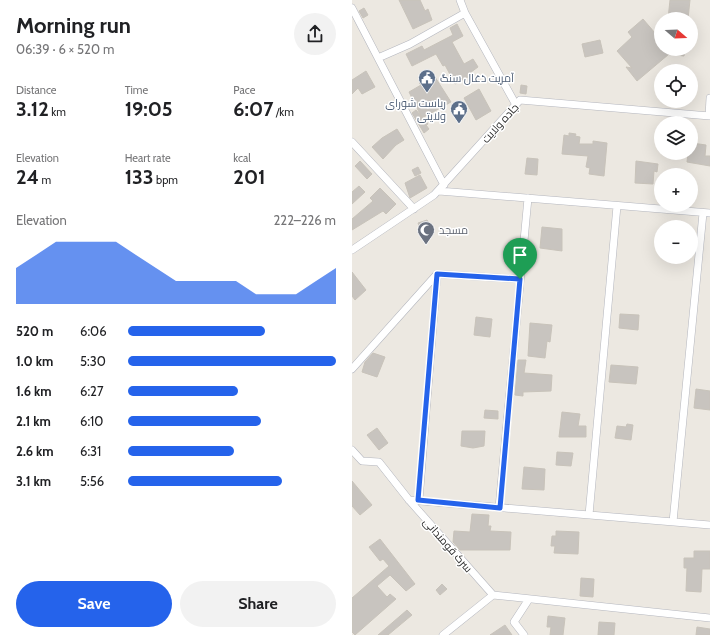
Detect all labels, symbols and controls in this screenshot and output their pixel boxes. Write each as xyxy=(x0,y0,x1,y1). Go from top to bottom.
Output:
text: Morning run xyxy=(16,12,131,39)
north arrow xyxy=(654,12,698,56)
map controls xyxy=(654,12,698,264)
button: share xyxy=(294,13,336,55)
text: 06:39 · 6 × 520 m xyxy=(16,41,114,57)
button: locate xyxy=(654,64,698,108)
public building icon: آمریت ذغال سنگ xyxy=(417,68,437,93)
place label: آمریت ذغال سنگ xyxy=(440,71,514,85)
text: Distance xyxy=(16,83,57,97)
text: Time xyxy=(125,83,148,97)
text: Pace xyxy=(233,83,255,97)
place label: ریاست شورای ولایتی xyxy=(385,96,446,123)
text: 3.12 xyxy=(16,97,49,121)
text: 19:05 xyxy=(125,97,173,121)
text: 6:07 xyxy=(233,97,273,121)
public building icon: ریاست شورای ولایتی xyxy=(449,99,469,124)
street label: جاده ولایت xyxy=(479,100,521,146)
text: km xyxy=(49,105,66,119)
text: /km xyxy=(273,105,294,119)
button: layers xyxy=(654,116,698,160)
text: Elevation xyxy=(16,151,59,165)
text: Heart rate xyxy=(125,151,171,165)
text: kcal xyxy=(233,151,251,165)
text: 24 xyxy=(16,165,39,189)
text: 133 xyxy=(125,165,154,189)
text: 201 xyxy=(233,165,265,189)
button: + xyxy=(654,168,698,212)
text: m xyxy=(39,173,51,187)
text: bpm xyxy=(154,173,178,187)
text: Elevation xyxy=(16,212,67,228)
text: 222–226 m xyxy=(274,212,336,228)
mosque icon: مسجد xyxy=(416,220,436,245)
button: − xyxy=(654,220,698,264)
place label: مسجد xyxy=(439,223,468,237)
pin xyxy=(503,238,537,279)
icon: arrive xyxy=(509,244,531,266)
text: 520 m xyxy=(16,323,53,339)
text: 6:06 xyxy=(80,323,107,339)
text: 1.0 km xyxy=(16,353,53,369)
text: 5:30 xyxy=(80,353,106,369)
text: 1.6 km xyxy=(16,383,52,399)
text: 6:27 xyxy=(80,383,103,399)
text: 2.1 km xyxy=(16,413,51,429)
text: 6:10 xyxy=(80,413,103,429)
text: 2.6 km xyxy=(16,443,54,459)
text: 6:31 xyxy=(80,443,101,459)
text: 3.1 km xyxy=(16,473,51,489)
text: 5:56 xyxy=(80,473,104,489)
street label: سرک قومندانی xyxy=(420,515,476,575)
button: Save xyxy=(16,581,172,627)
button: Share xyxy=(180,581,336,627)

